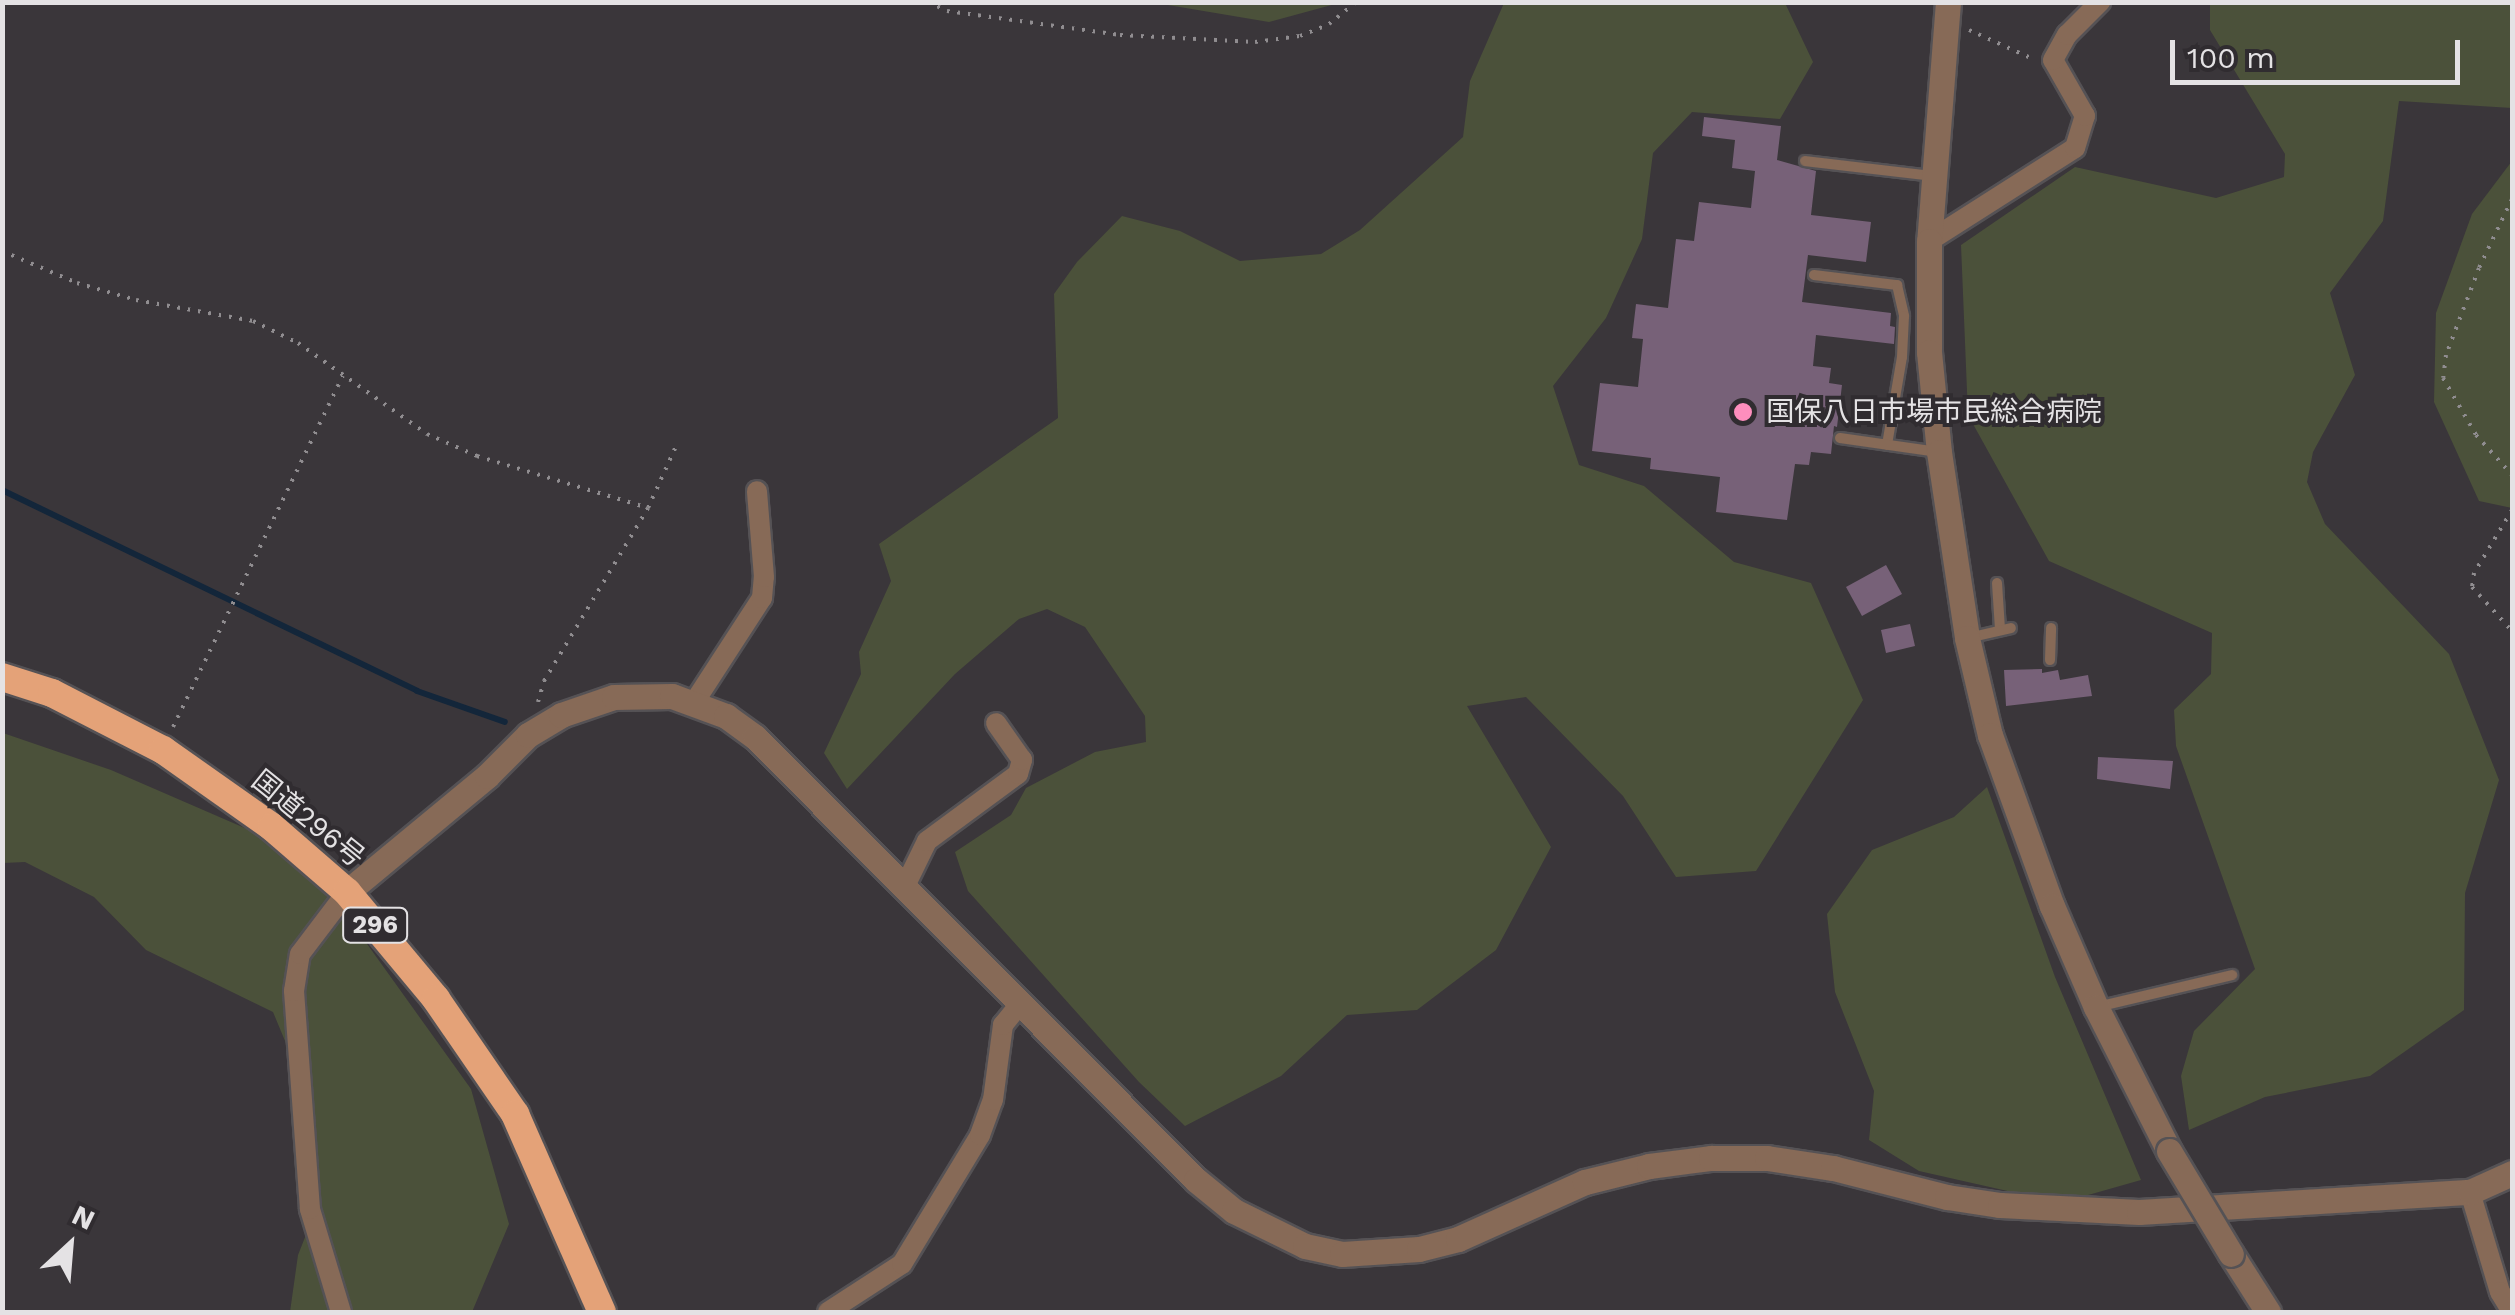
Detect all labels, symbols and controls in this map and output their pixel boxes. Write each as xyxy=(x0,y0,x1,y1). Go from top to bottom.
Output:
scale bar xyxy=(2175,20,2465,82)
text: 100 m xyxy=(2187,40,2275,75)
place label: 国保八日市場市民総合病院 xyxy=(1766,395,2102,429)
marker: 国保八日市場市民総合病院 xyxy=(1730,399,1756,425)
street label: 国道296号 xyxy=(245,764,371,874)
road number: 296 xyxy=(340,905,410,945)
north arrow xyxy=(20,1195,120,1295)
text: N xyxy=(67,1198,100,1237)

